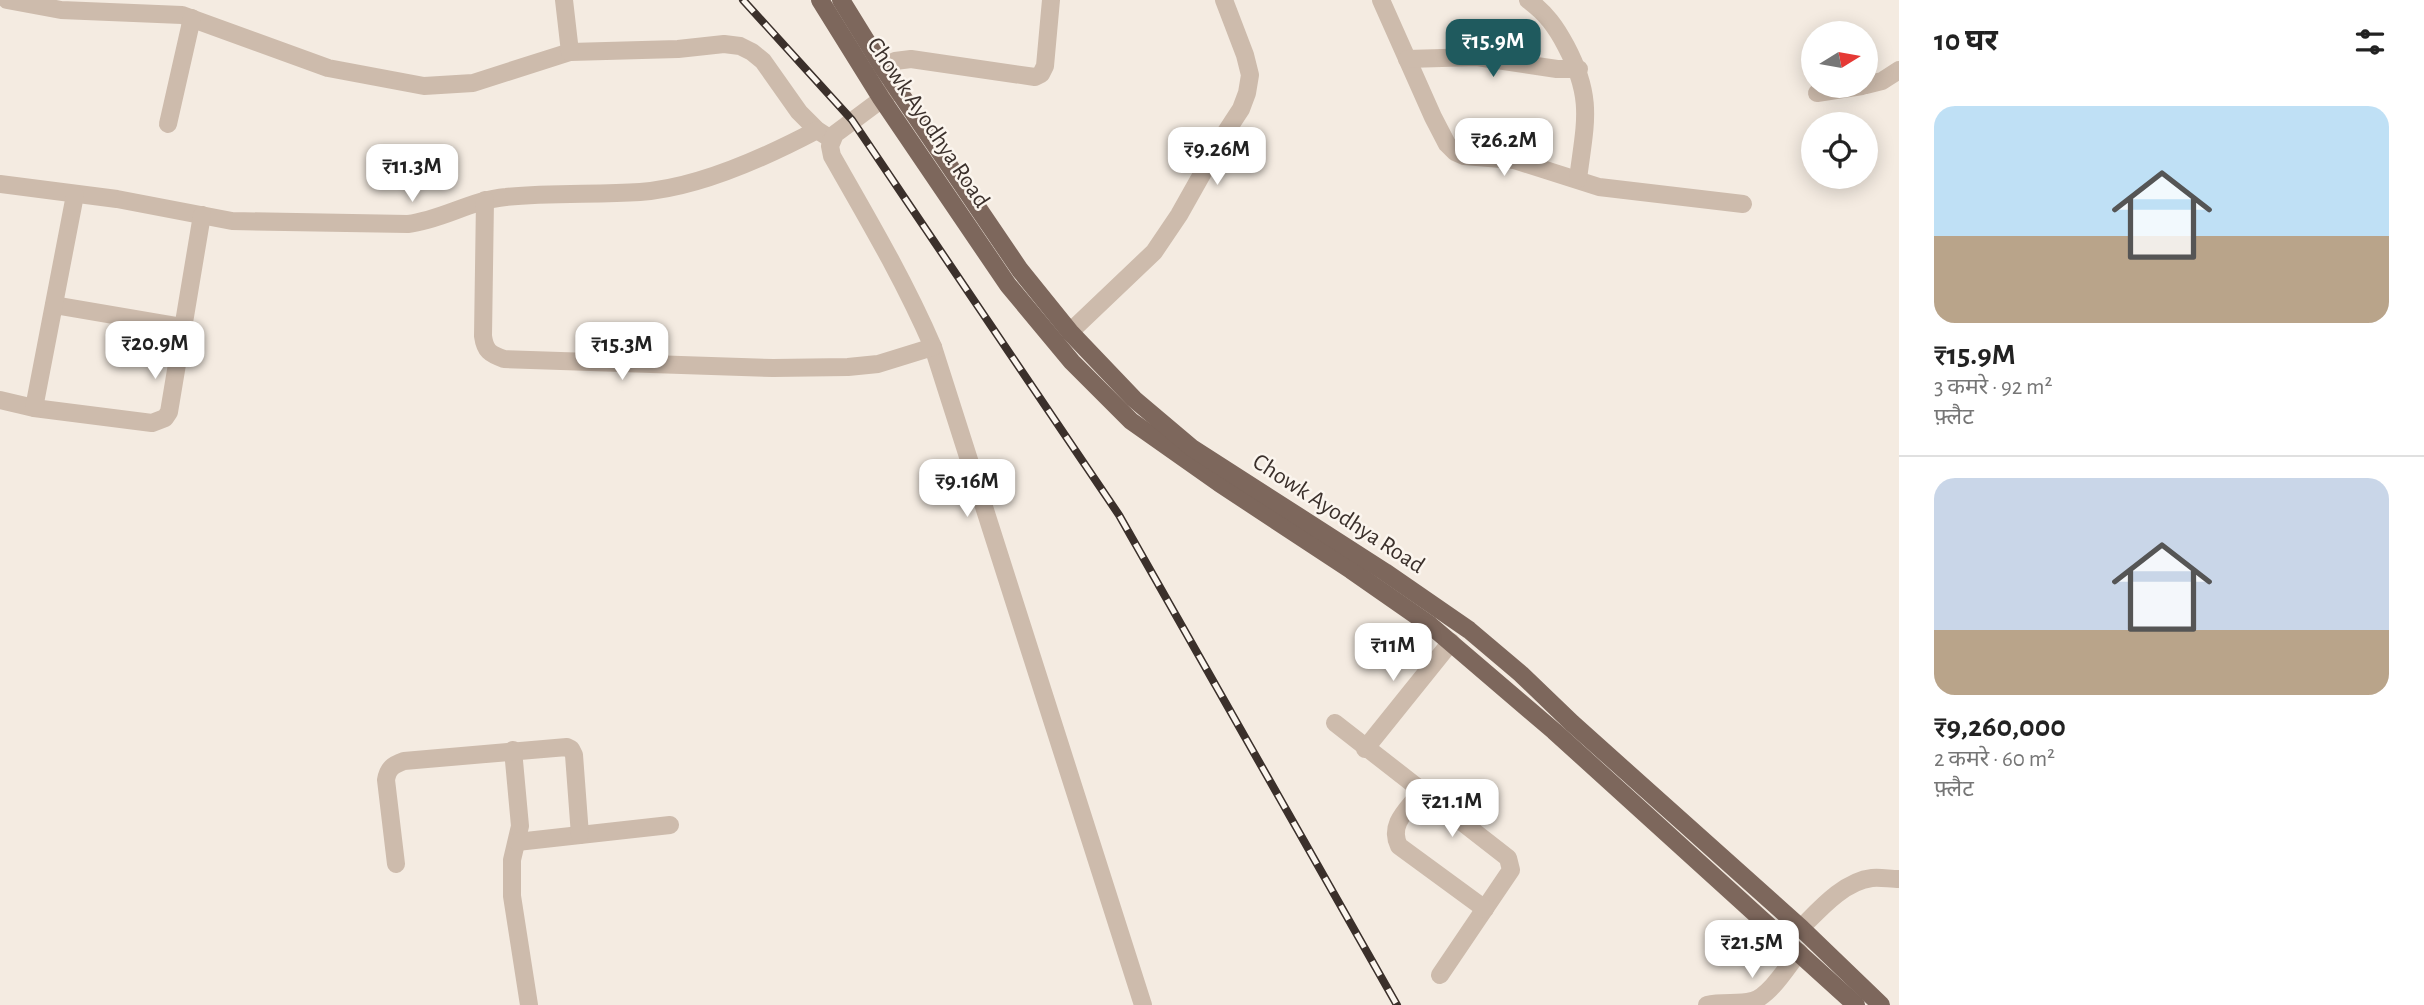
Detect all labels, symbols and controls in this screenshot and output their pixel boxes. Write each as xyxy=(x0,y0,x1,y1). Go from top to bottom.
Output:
pin: ₹15.9M xyxy=(1436,20,1550,79)
north arrow xyxy=(1801,21,1878,98)
map controls xyxy=(1801,21,1878,189)
icon: filters xyxy=(2351,23,2389,61)
text: 10 घर xyxy=(1934,26,1998,56)
text: ₹15.9M xyxy=(1462,30,1524,53)
street label: Chowk Ayodhya Road xyxy=(862,33,994,212)
button: locate xyxy=(1801,112,1878,189)
pin: ₹26.2M xyxy=(1447,118,1561,178)
pin: ₹9.26M xyxy=(1160,128,1274,187)
text: ₹26.2M xyxy=(1471,129,1537,152)
text: ₹9.26M xyxy=(1184,138,1250,161)
pin: ₹11.3M xyxy=(355,144,469,204)
icon: home xyxy=(2099,152,2225,278)
text: ₹11.3M xyxy=(382,155,442,178)
pin: ₹20.9M xyxy=(98,322,212,381)
pin: ₹15.3M xyxy=(565,322,679,382)
text: ₹20.9M xyxy=(121,332,189,355)
text: ₹15.3M xyxy=(591,333,653,356)
text: ₹15.9M xyxy=(1934,340,2016,370)
text: 3 कमरे · 92 m² xyxy=(1934,376,2052,399)
text: फ़्लैट xyxy=(1934,406,1974,429)
street label: Chowk Ayodhya Road xyxy=(1248,449,1429,578)
pin: ₹9.16M xyxy=(910,460,1024,519)
text: ₹9.16M xyxy=(935,470,999,493)
icon: home xyxy=(2099,524,2225,650)
pin: ₹11M xyxy=(1352,624,1434,683)
text: ₹11M xyxy=(1371,634,1415,657)
text: ₹9,260,000 xyxy=(1934,712,2066,742)
text: 2 कमरे · 60 m² xyxy=(1934,748,2055,771)
text: फ़्लैट xyxy=(1934,778,1974,801)
pin: ₹21.1M xyxy=(1395,780,1509,839)
text: ₹21.1M xyxy=(1422,790,1482,813)
pin: ₹21.5M xyxy=(1695,920,1809,980)
text: ₹21.5M xyxy=(1721,931,1783,954)

